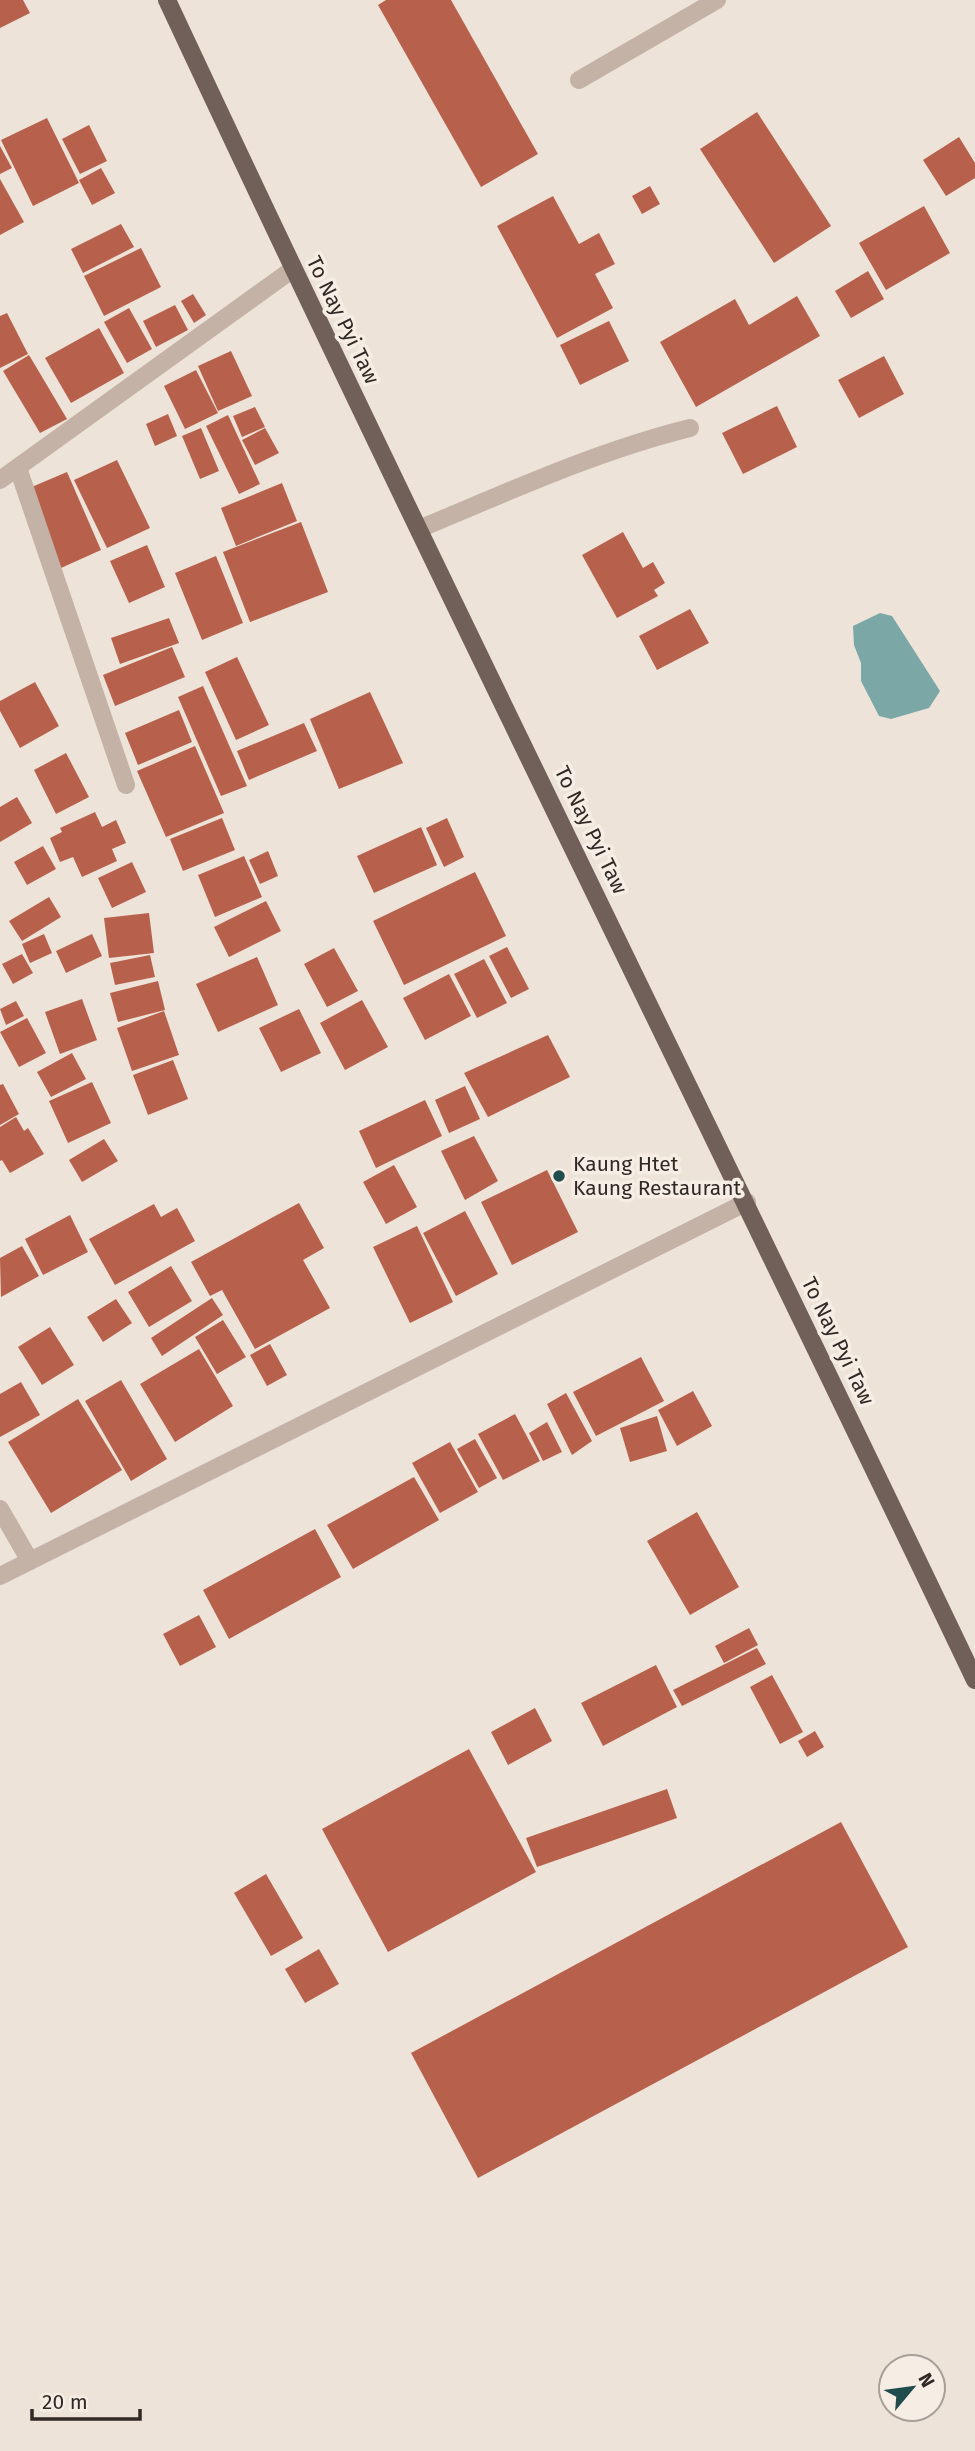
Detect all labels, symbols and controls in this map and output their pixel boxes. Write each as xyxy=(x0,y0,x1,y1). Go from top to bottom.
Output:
street label: To Nay Pyi Taw xyxy=(301,252,385,388)
street label: To Nay Pyi Taw xyxy=(549,762,633,898)
place label: Kaung Htet Kaung Restaurant xyxy=(573,1151,741,1201)
marker: Kaung Htet Kaung Restaurant xyxy=(551,1168,567,1184)
street label: To Nay Pyi Taw xyxy=(796,1273,880,1409)
north arrow xyxy=(877,2353,947,2423)
text: N xyxy=(913,2369,940,2391)
scale bar xyxy=(32,2378,140,2422)
text: 20 m xyxy=(42,2389,88,2415)

